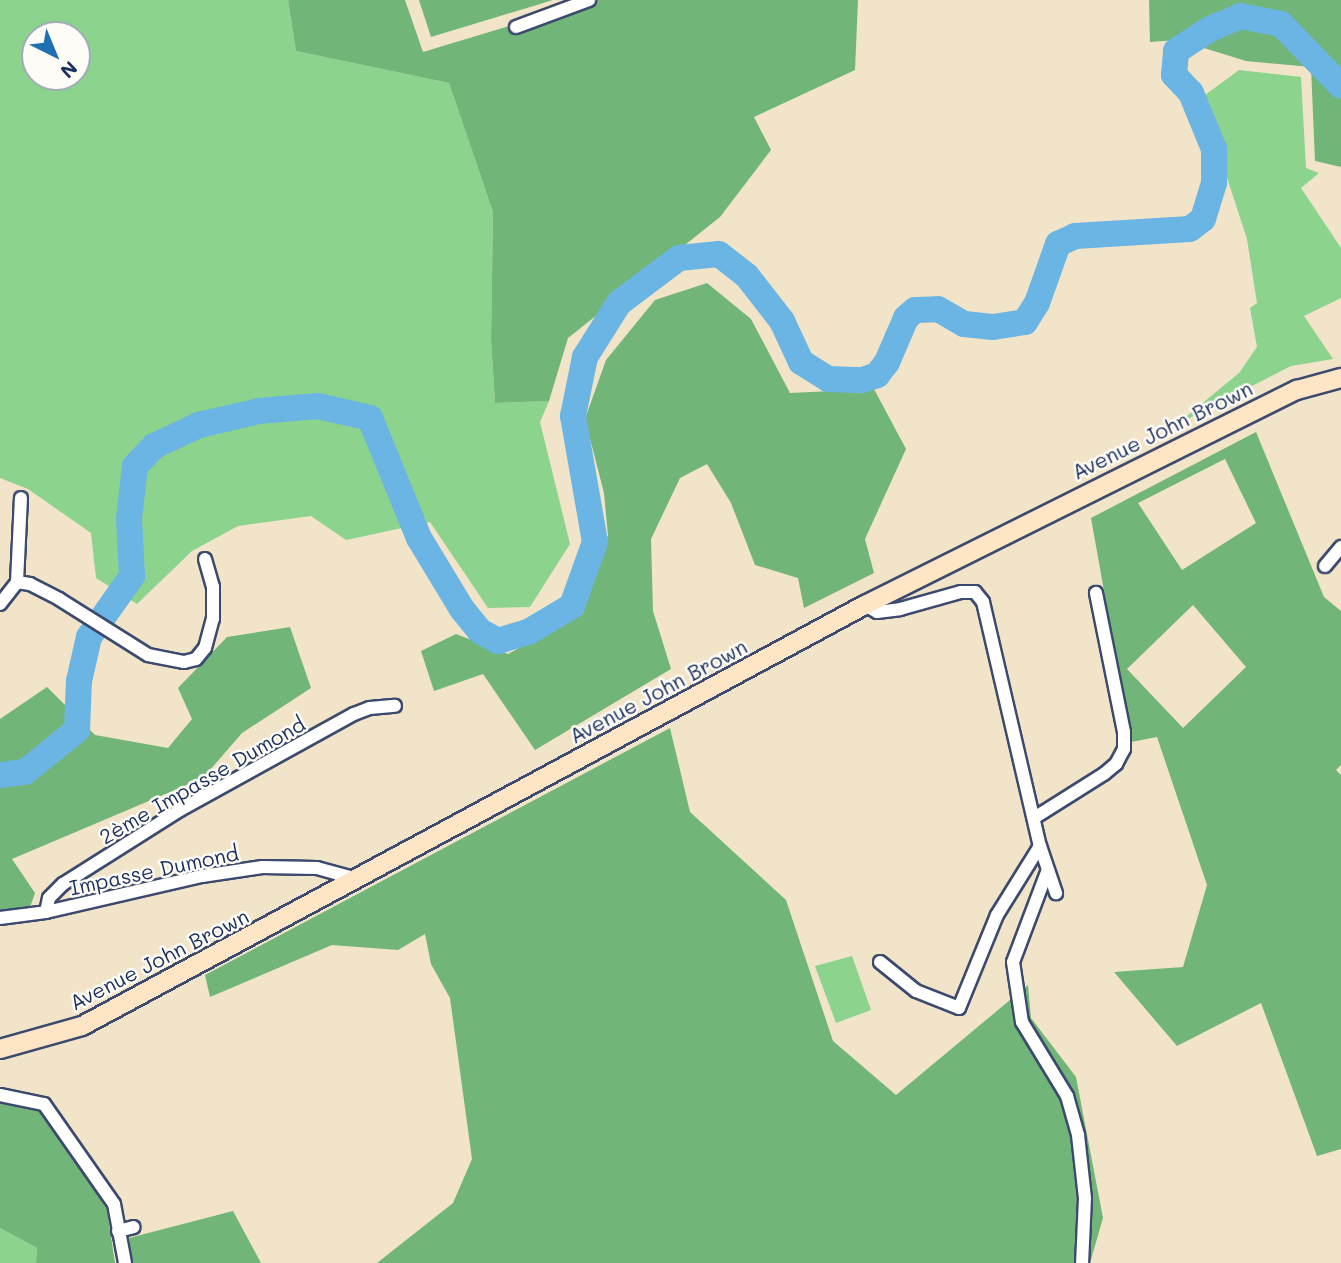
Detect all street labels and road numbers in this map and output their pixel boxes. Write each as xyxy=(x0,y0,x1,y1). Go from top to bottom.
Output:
street label: Avenue John Brown xyxy=(1068,375,1256,485)
street label: Avenue John Brown xyxy=(565,634,751,748)
street label: 2ème Impasse Dumond xyxy=(95,711,309,849)
street label: Impasse Dumond xyxy=(67,840,241,900)
street label: Avenue John Brown xyxy=(65,903,253,1015)

